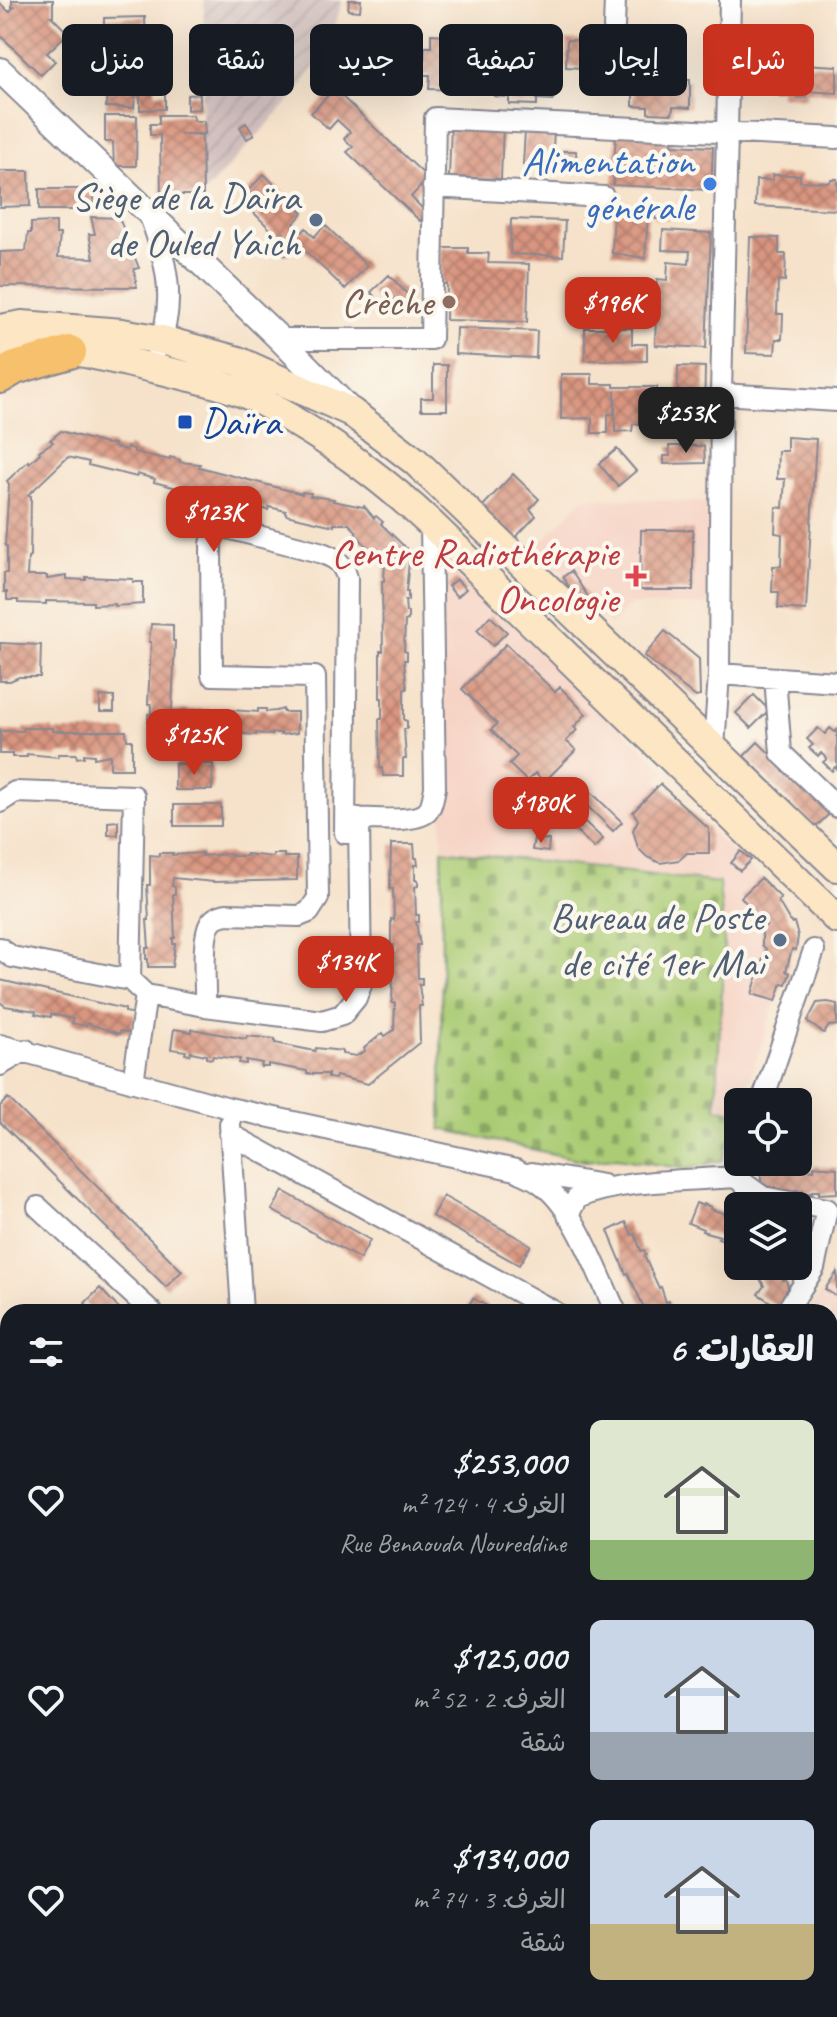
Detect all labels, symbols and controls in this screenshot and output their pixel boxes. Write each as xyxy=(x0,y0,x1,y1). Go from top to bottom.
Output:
chip: منزل xyxy=(62,24,173,96)
chip: شقة xyxy=(189,24,294,96)
chip: جديد xyxy=(310,24,423,96)
chip: تصفية xyxy=(439,24,563,96)
chip: إيجار xyxy=(579,24,687,96)
chip: شراء xyxy=(703,24,814,96)
place label: Alimentation générale xyxy=(522,136,697,232)
place label: Siège de la Daïra de Ouled Yaich xyxy=(71,172,303,268)
marker: Alimentation générale xyxy=(701,175,719,193)
marker: Siège de la Daïra de Ouled Yaich xyxy=(307,211,325,229)
place label: Crèche xyxy=(341,277,436,327)
pin: $196K xyxy=(557,277,669,345)
text: $196K xyxy=(583,286,643,319)
marker: Crèche xyxy=(440,293,458,311)
pin: $253K xyxy=(630,387,742,455)
text: $253K xyxy=(656,396,716,429)
place label: Daïra xyxy=(201,397,283,447)
marker: Daïra xyxy=(176,413,194,431)
pin: $123K xyxy=(158,486,270,554)
text: $123K xyxy=(184,495,244,528)
place label: Centre Radiothérapie Oncologie xyxy=(331,528,621,624)
marker: Centre Radiothérapie Oncologie xyxy=(625,565,647,587)
pin: $125K xyxy=(138,709,250,777)
text: $125K xyxy=(164,718,224,751)
pin: $180K xyxy=(485,777,597,845)
text: $180K xyxy=(511,786,571,819)
place label: Bureau de Poste de cité 1er Mai xyxy=(550,892,769,988)
marker: Bureau de Poste de cité 1er Mai xyxy=(771,931,789,949)
pin: $134K xyxy=(290,936,402,1004)
text: $134K xyxy=(316,945,376,978)
map controls xyxy=(724,1088,812,1280)
button: locate xyxy=(724,1088,812,1176)
button: layers xyxy=(724,1192,812,1280)
text: العقارات: 6 xyxy=(669,1328,814,1371)
icon: filters xyxy=(24,1330,68,1374)
text: $253,000 xyxy=(453,1441,566,1484)
icon: home xyxy=(654,1452,750,1548)
icon: heart xyxy=(24,1478,68,1522)
text: الغرف: 4 · 124 m² xyxy=(401,1488,566,1521)
text: Rue Benaouda Noureddine xyxy=(339,1527,566,1560)
text: $125,000 xyxy=(453,1636,566,1679)
icon: home xyxy=(654,1652,750,1748)
icon: heart xyxy=(24,1678,68,1722)
text: الغرف: 2 · 52 m² xyxy=(413,1683,566,1716)
text: شقة xyxy=(521,1726,566,1759)
text: $134,000 xyxy=(452,1836,566,1879)
icon: home xyxy=(654,1852,750,1948)
icon: heart xyxy=(24,1878,68,1922)
text: الغرف: 3 · 74 m² xyxy=(413,1883,566,1916)
text: شقة xyxy=(521,1926,566,1959)

